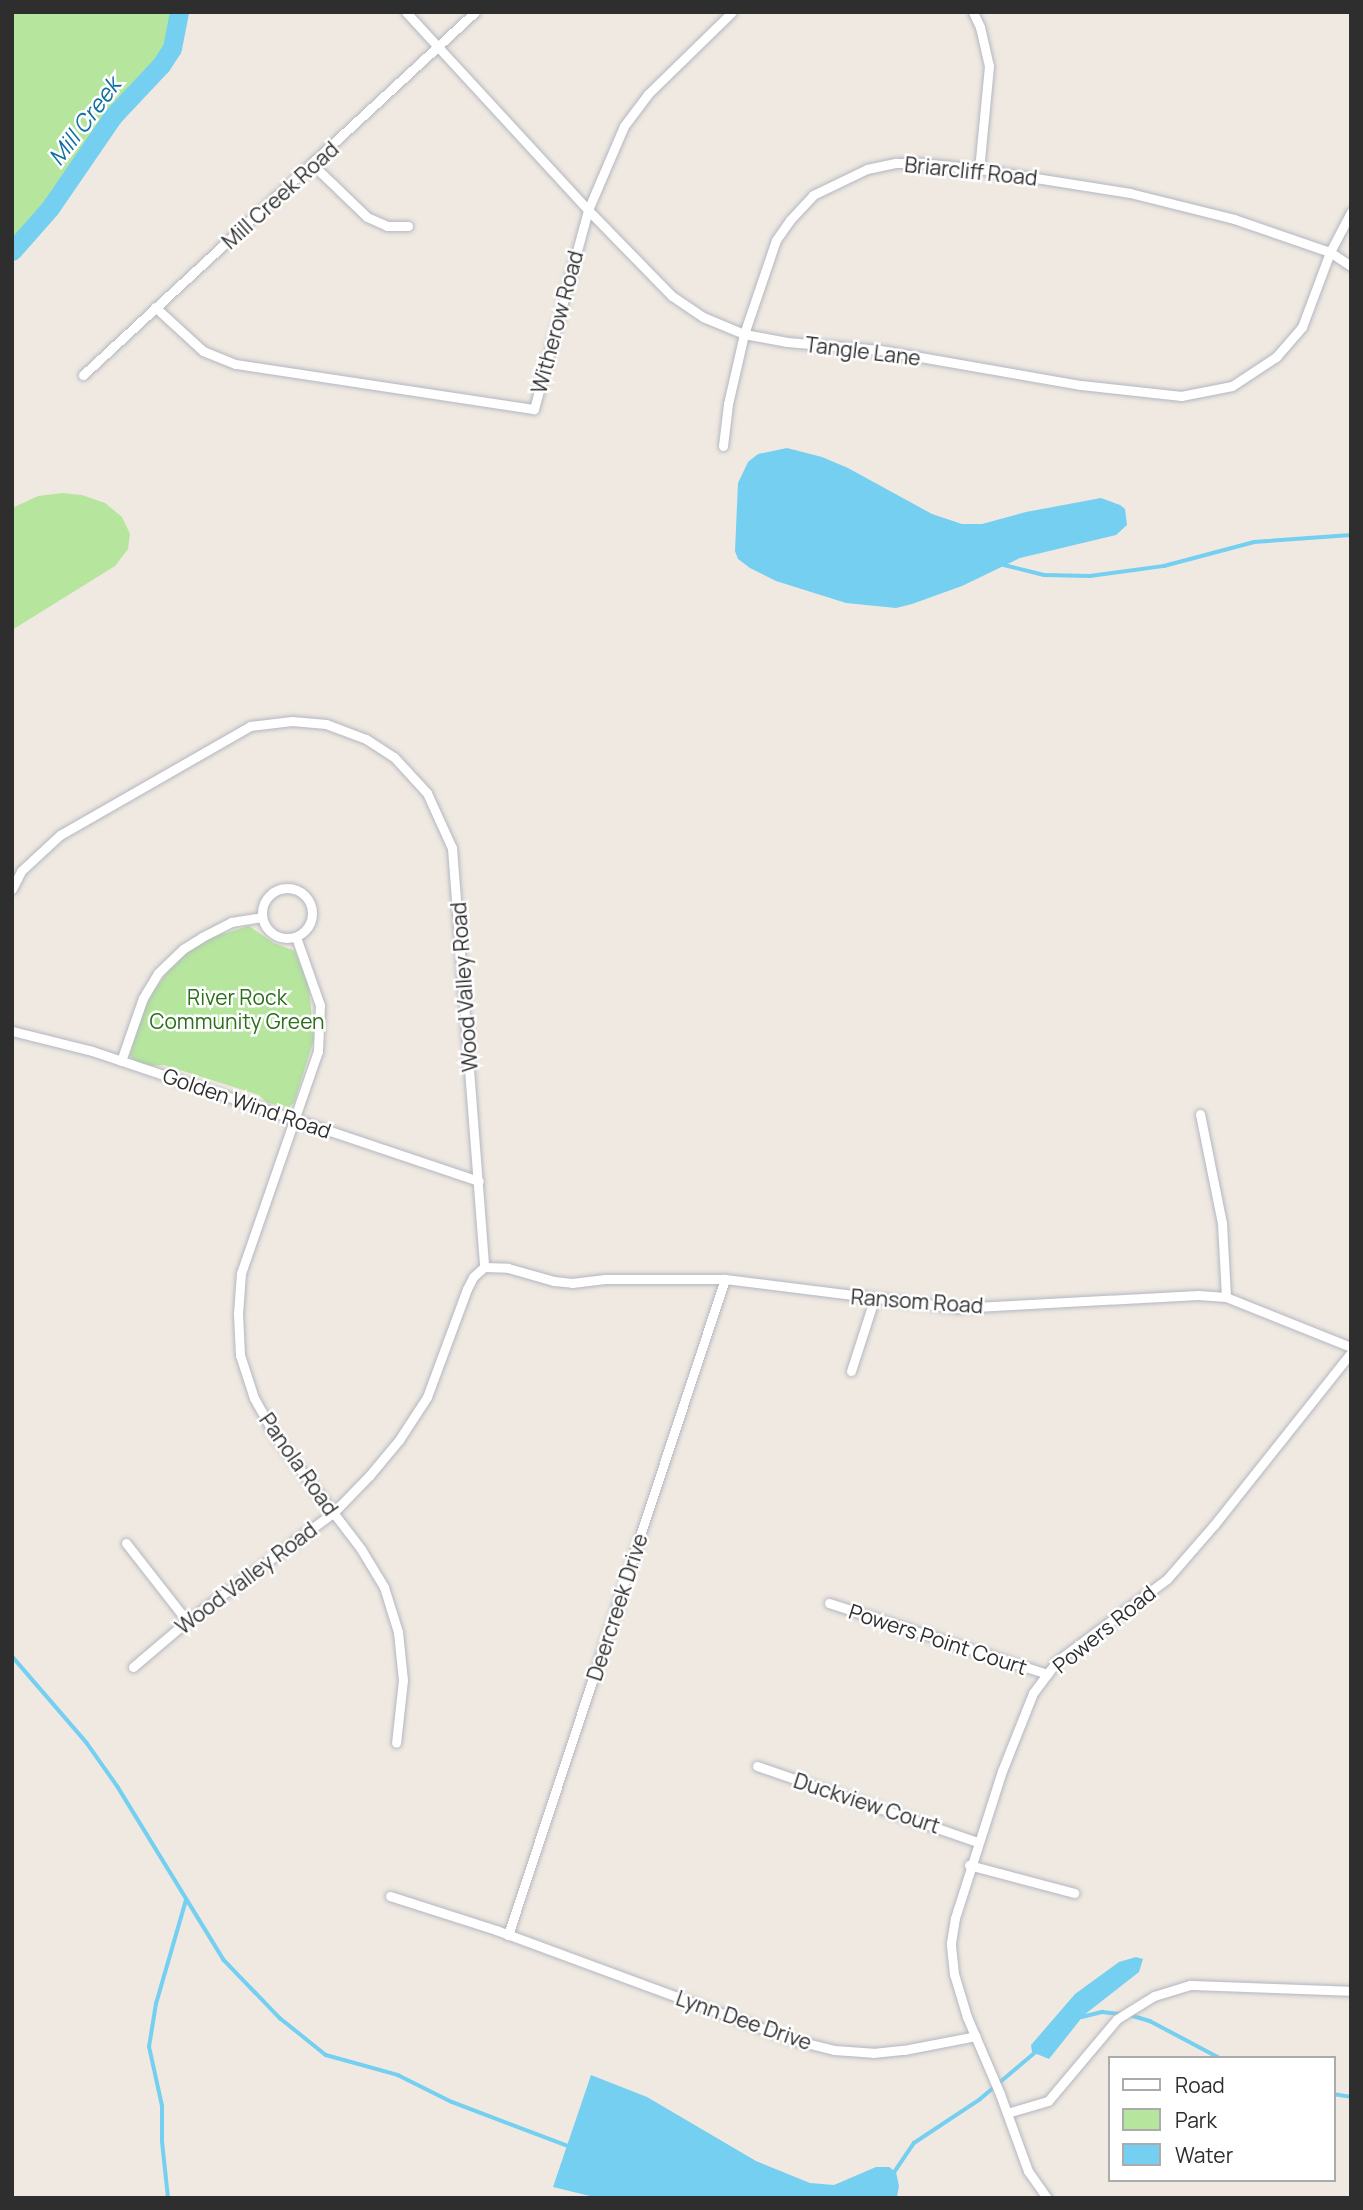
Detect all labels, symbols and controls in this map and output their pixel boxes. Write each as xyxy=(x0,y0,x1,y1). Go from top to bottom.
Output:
water label: Mill Creek xyxy=(42,72,126,170)
street label: Mill Creek Road xyxy=(217,136,343,254)
street label: Briarcliff Road xyxy=(903,151,1039,191)
street label: Witherow Road xyxy=(526,248,588,396)
street label: Tangle Lane xyxy=(804,331,922,371)
street label: Wood Valley Road xyxy=(445,901,483,1073)
park label: River Rock Community Green xyxy=(149,984,325,1034)
street label: Golden Wind Road xyxy=(160,1062,334,1144)
street label: Ransom Road xyxy=(850,1284,984,1318)
street label: Panola Road xyxy=(254,1408,344,1520)
street label: Wood Valley Road xyxy=(170,1517,322,1639)
street label: Deercreek Drive xyxy=(581,1530,653,1684)
street label: Powers Road xyxy=(1048,1580,1160,1678)
street label: Powers Point Court xyxy=(846,1598,1030,1680)
street label: Duckview Court xyxy=(791,1767,943,1839)
street label: Lynn Dee Drive xyxy=(673,1985,815,2055)
legend xyxy=(1108,2056,1335,2182)
text: Road xyxy=(1175,2071,1225,2099)
text: Park xyxy=(1175,2106,1217,2134)
text: Water xyxy=(1175,2141,1233,2169)

